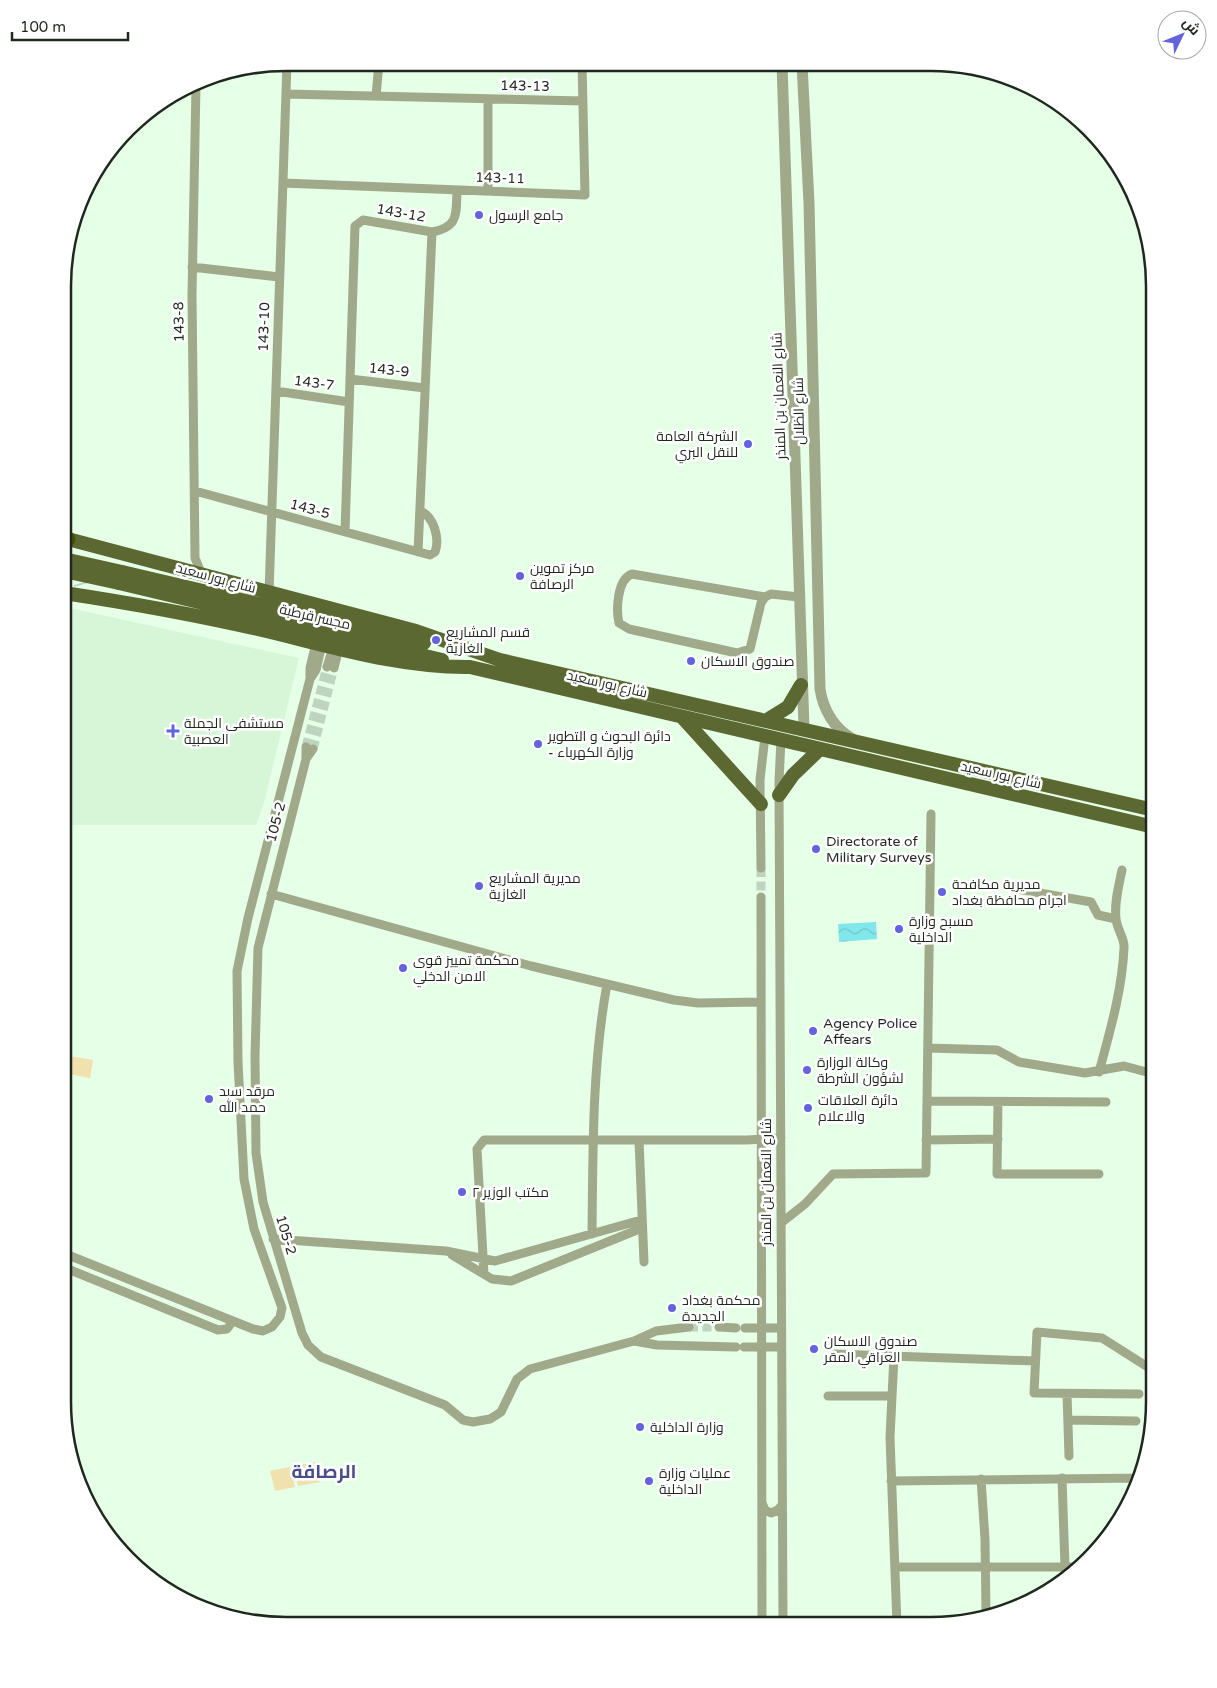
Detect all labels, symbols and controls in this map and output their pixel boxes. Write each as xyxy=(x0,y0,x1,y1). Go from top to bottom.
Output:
scale bar xyxy=(12,10,129,42)
north arrow xyxy=(1157,10,1207,60)
text: ش xyxy=(1179,14,1204,39)
text: 100 m xyxy=(20,18,66,36)
street label: 143-13 xyxy=(500,77,550,95)
street label: 143-11 xyxy=(475,169,525,187)
street label: 143-12 xyxy=(375,200,427,226)
place label: جامع الرسول xyxy=(489,207,563,224)
marker: جامع الرسول xyxy=(473,209,485,221)
street label: 143-8 xyxy=(170,301,188,343)
street label: 143-10 xyxy=(255,302,273,352)
street label: شارع النعمان بن المنذر xyxy=(768,332,790,461)
street label: 143-9 xyxy=(368,359,410,381)
street label: 143-7 xyxy=(293,372,335,394)
street label: شارع الظلال xyxy=(790,377,808,445)
place label: الشركة العامة للنقل البري xyxy=(656,428,738,464)
marker: الشركة العامة للنقل البري xyxy=(742,438,754,450)
street label: 143-5 xyxy=(288,495,332,523)
street label: شارع بور سعيد xyxy=(174,559,258,597)
place label: مركز تموين الرصافة xyxy=(530,560,595,593)
marker: مركز تموين الرصافة xyxy=(514,570,526,582)
street label: مجسر قرطبة xyxy=(278,601,352,633)
place label: قسم المشاريع الغازية xyxy=(446,624,530,657)
marker: قسم المشاريع الغازية xyxy=(430,634,442,646)
place label: صندوق الاسكان xyxy=(701,653,794,670)
marker: صندوق الاسكان xyxy=(685,655,697,667)
street label: شارع بور سعيد xyxy=(565,666,649,702)
place label: مستشفى الجملة العصبية xyxy=(184,715,284,748)
marker: مستشفى الجملة العصبية xyxy=(166,724,180,738)
place label: دائرة البحوث و التطوير - وزارة الكهرباء xyxy=(547,728,671,761)
marker: دائرة البحوث و التطوير - وزارة الكهرباء xyxy=(532,738,544,750)
street label: شارع بور سعيد xyxy=(959,757,1043,793)
street label: 105-2 xyxy=(262,800,290,844)
place label: Directorate of Military Surveys xyxy=(826,833,932,866)
marker: Directorate of Military Surveys xyxy=(810,843,822,855)
place label: مديرية المشاريع الغازية xyxy=(489,870,581,903)
place label: مديرية مكافحة اجرام محافظة بغداد xyxy=(952,876,1067,910)
marker: مديرية المشاريع الغازية xyxy=(473,880,485,892)
marker: مديرية مكافحة اجرام محافظة بغداد xyxy=(936,886,948,898)
place label: مسبح وزارة الداخلية xyxy=(909,913,974,946)
marker: مسبح وزارة الداخلية xyxy=(893,923,905,935)
place label: محكمة تمييز قوى الامن الدخلي xyxy=(413,952,519,988)
marker: محكمة تمييز قوى الامن الدخلي xyxy=(397,962,409,974)
place label: Agency Police Affears xyxy=(823,1015,917,1048)
marker: Agency Police Affears xyxy=(807,1025,819,1037)
place label: وكالة الوزارة لشؤون الشرطة xyxy=(817,1054,904,1087)
marker: وكالة الوزارة لشؤون الشرطة xyxy=(801,1064,813,1076)
place label: مرقد سيد حمد الله xyxy=(219,1083,275,1116)
place label: دائرة العلاقات والاعلام xyxy=(818,1092,898,1126)
marker: مرقد سيد حمد الله xyxy=(203,1093,215,1105)
marker: دائرة العلاقات والاعلام xyxy=(802,1102,814,1114)
street label: شارع النعمان بن المنذر xyxy=(758,1118,775,1247)
place label: مكتب الوزير ٢ xyxy=(472,1184,549,1201)
marker: مكتب الوزير ٢ xyxy=(456,1186,468,1198)
street label: 105-2 xyxy=(272,1213,300,1257)
place label: محكمة بغداد الجديدة xyxy=(682,1292,760,1325)
marker: محكمة بغداد الجديدة xyxy=(666,1302,678,1314)
place label: صندوق الاسكان العراقي المقر xyxy=(823,1333,917,1369)
marker: صندوق الاسكان العراقي المقر xyxy=(808,1343,820,1355)
place label: وزارة الداخلية xyxy=(650,1419,724,1436)
marker: وزارة الداخلية xyxy=(634,1421,646,1433)
district label: الرصافة xyxy=(291,1461,357,1483)
place label: عمليات وزارة الداخلية xyxy=(659,1465,731,1498)
marker: عمليات وزارة الداخلية xyxy=(643,1475,655,1487)

